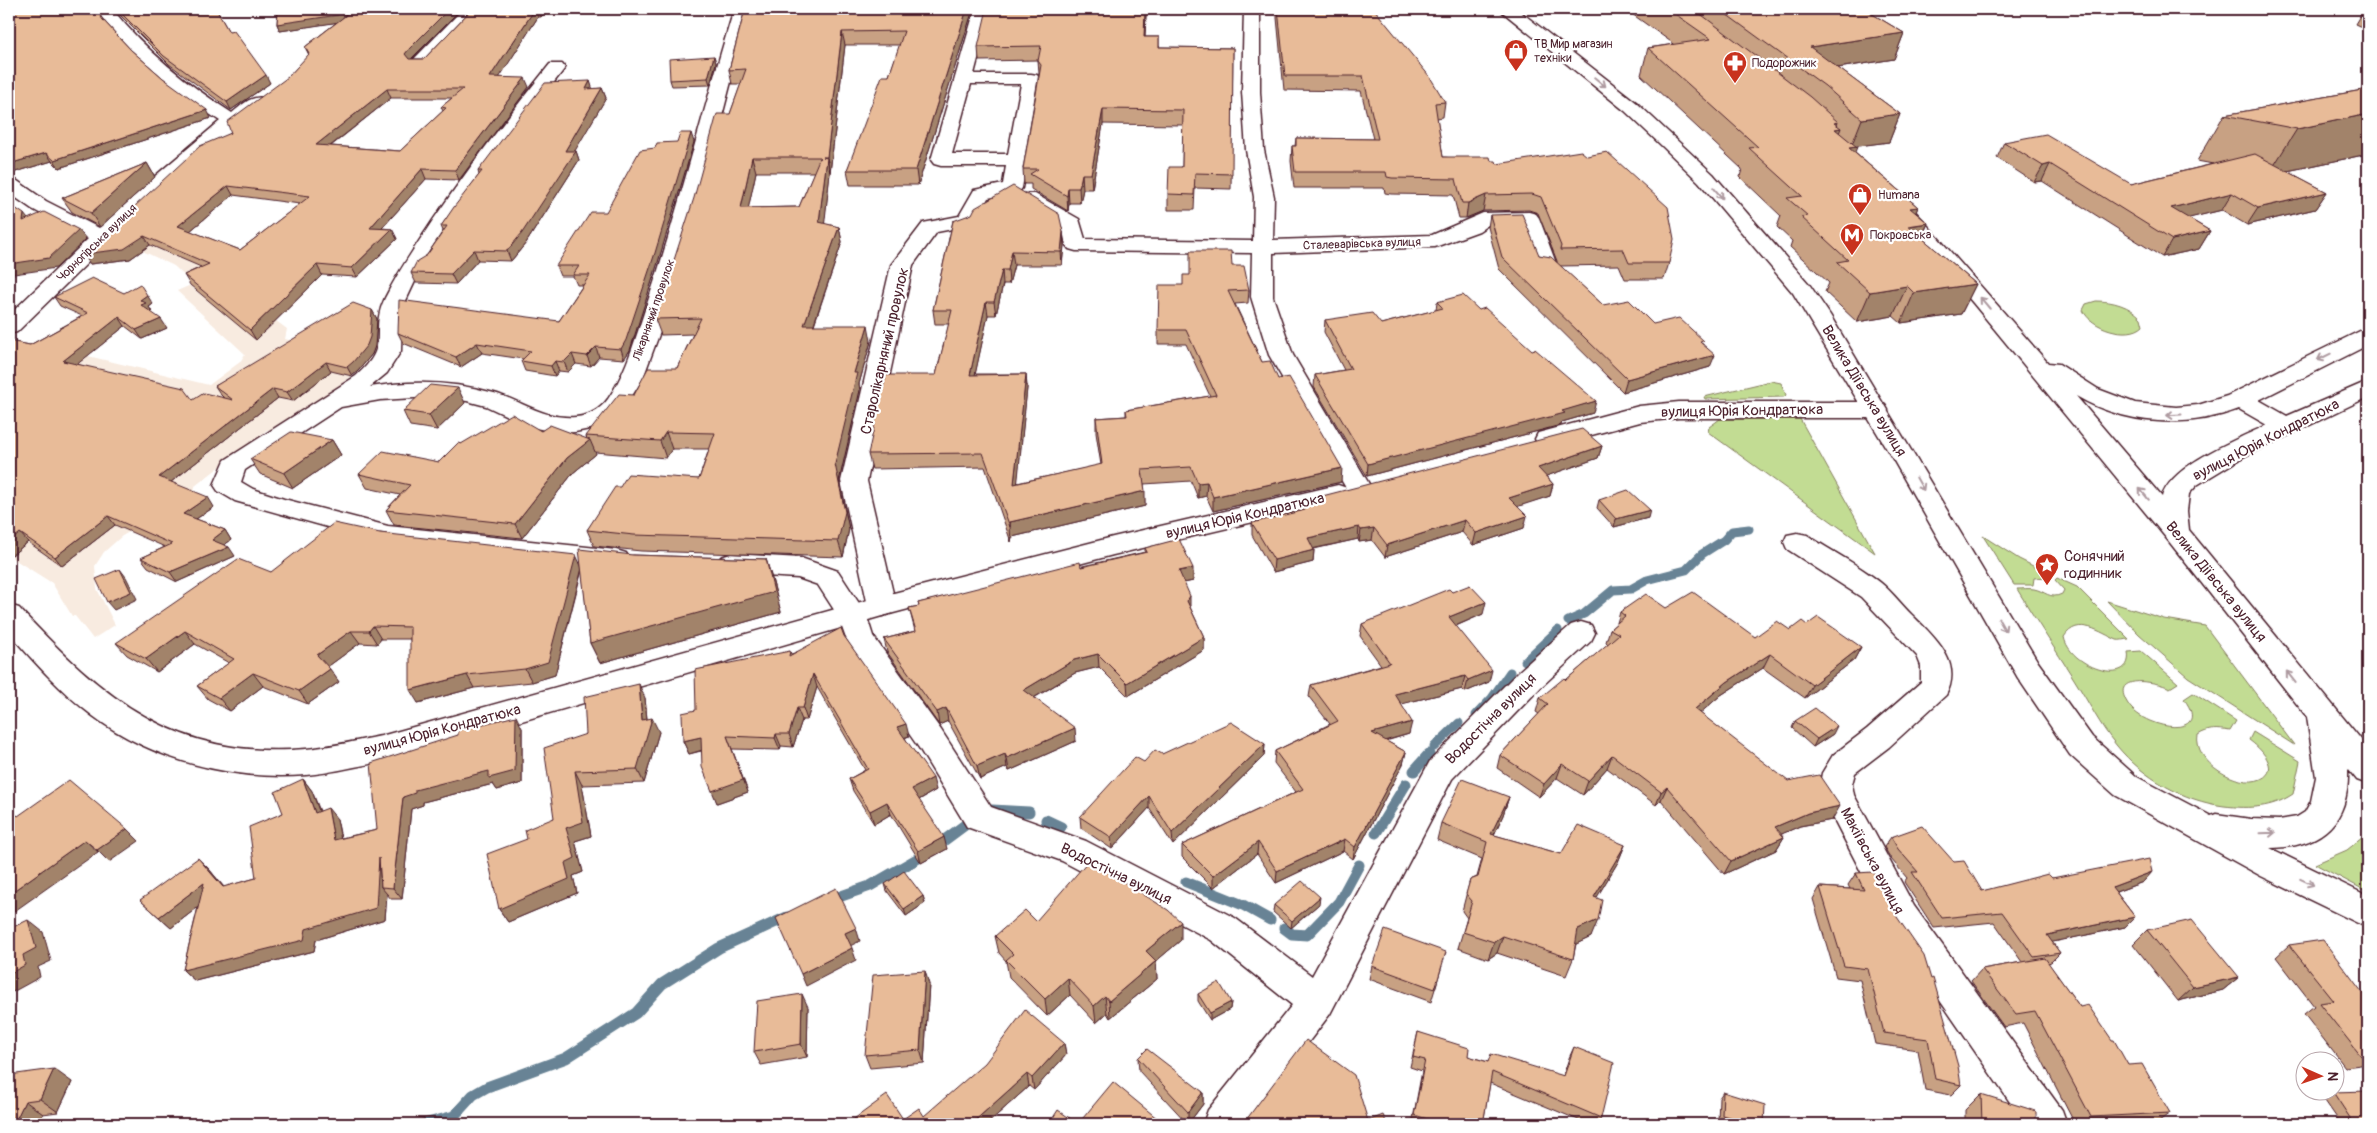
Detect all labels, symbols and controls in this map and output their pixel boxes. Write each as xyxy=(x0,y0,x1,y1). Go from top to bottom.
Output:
place label: ТВ Мир магазин техніки xyxy=(1534,37,1613,66)
shop icon: ТВ Мир магазин техніки xyxy=(1503,38,1529,72)
pharmacy icon: Подорожник xyxy=(1722,50,1748,84)
place label: Подорожник xyxy=(1752,56,1817,71)
one-way arrow xyxy=(1593,77,1606,88)
shop icon: Humana xyxy=(1847,182,1873,216)
one-way arrow xyxy=(1713,187,1724,200)
place label: Humana xyxy=(1878,188,1920,203)
street label: Чорногірська вулиця xyxy=(54,201,140,285)
metro station icon: Покровська xyxy=(1839,222,1865,256)
place label: Покровська xyxy=(1870,228,1932,243)
street label: Сталеварівська вулиця xyxy=(1303,234,1422,254)
street label: Лікарняний провулок xyxy=(629,257,678,364)
street label: Старолікарняний провулок xyxy=(857,265,914,436)
one-way arrow xyxy=(1980,297,1991,310)
street label: Велика Діївська вулиця xyxy=(1817,322,1911,460)
one-way arrow xyxy=(2317,353,2332,363)
street label: вулиця Юрія Кондратюка xyxy=(2189,395,2343,485)
street label: вулиця Юрія Кондратюка xyxy=(1661,400,1823,422)
one-way arrow xyxy=(2167,411,2183,420)
one-way arrow xyxy=(1916,476,1926,491)
street label: вулиця Юрія Кондратюка xyxy=(1164,488,1326,543)
one-way arrow xyxy=(2139,488,2150,501)
street label: Велика Діївська вулиця xyxy=(2161,518,2271,646)
place label: Сонячний годинник xyxy=(2064,547,2125,583)
place icon: Сонячний годинник xyxy=(2034,552,2060,586)
one-way arrow xyxy=(1997,617,2007,631)
street label: Водостічна вулиця xyxy=(1441,669,1541,769)
one-way arrow xyxy=(2285,670,2296,683)
street label: вулиця Юрія Кондратюка xyxy=(361,700,523,760)
street label: Макіївська вулиця xyxy=(1836,804,1908,918)
one-way arrow xyxy=(2260,829,2276,838)
street label: Водостічна вулиця xyxy=(1057,839,1175,909)
one-way arrow xyxy=(2299,877,2314,887)
north arrow xyxy=(2294,1050,2344,1100)
text: N xyxy=(2324,1071,2341,1081)

